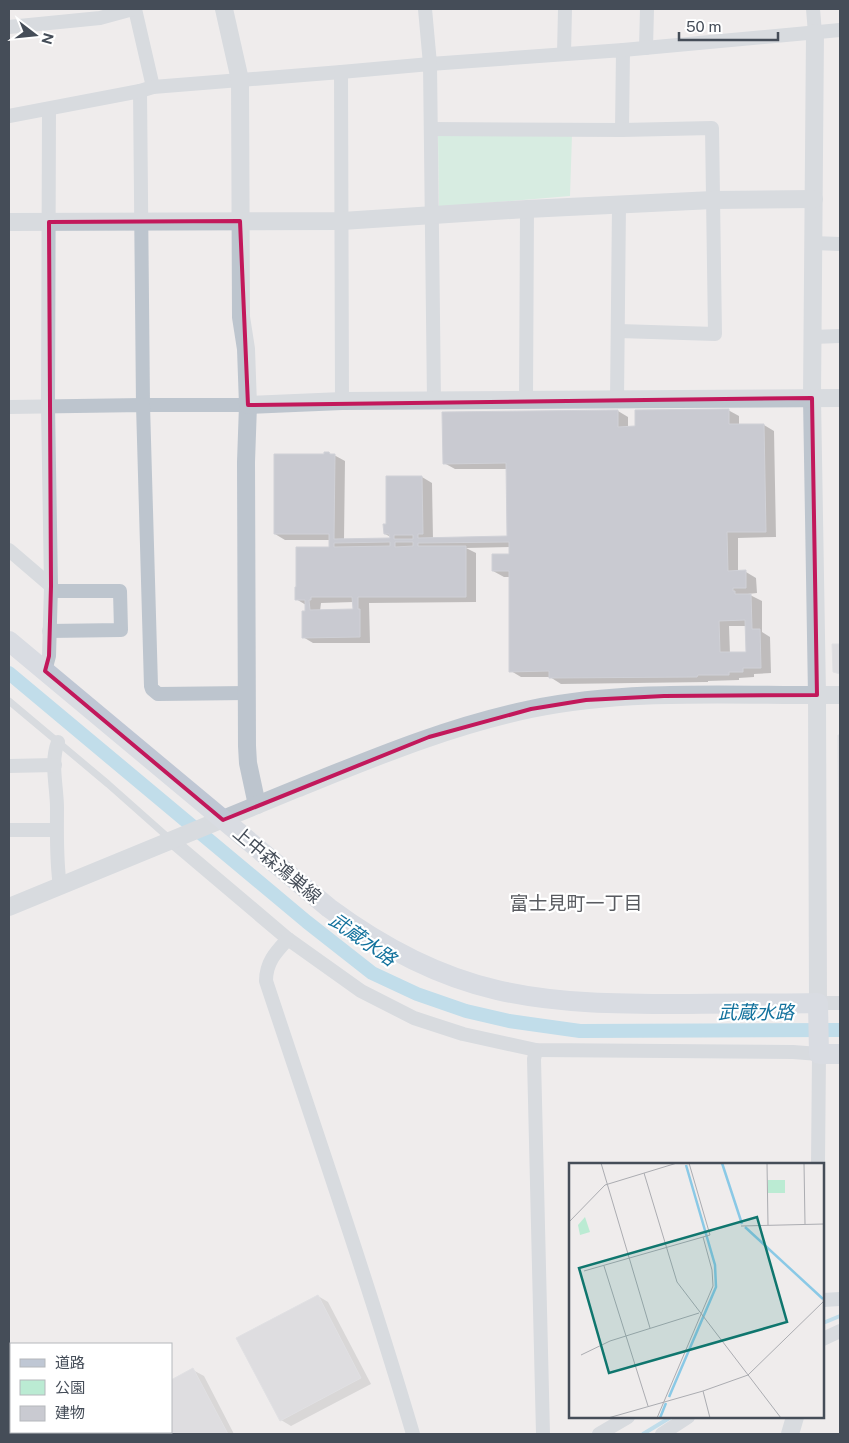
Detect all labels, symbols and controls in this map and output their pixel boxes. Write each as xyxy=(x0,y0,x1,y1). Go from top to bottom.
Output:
north arrow xyxy=(10,10,60,60)
scale bar xyxy=(679,10,778,42)
text: 50 m xyxy=(686,18,721,35)
text: N xyxy=(38,31,57,46)
street label: 上中森鴻巣線 xyxy=(229,822,325,907)
district label: 富士見町一丁目 xyxy=(509,892,643,914)
water label: 武蔵水路 xyxy=(326,908,402,971)
water label: 武蔵水路 xyxy=(718,1001,796,1023)
inset map xyxy=(569,1163,824,1418)
legend xyxy=(10,1343,172,1433)
text: 道路 xyxy=(55,1354,85,1371)
text: 公園 xyxy=(55,1379,85,1396)
text: 建物 xyxy=(55,1404,85,1421)

